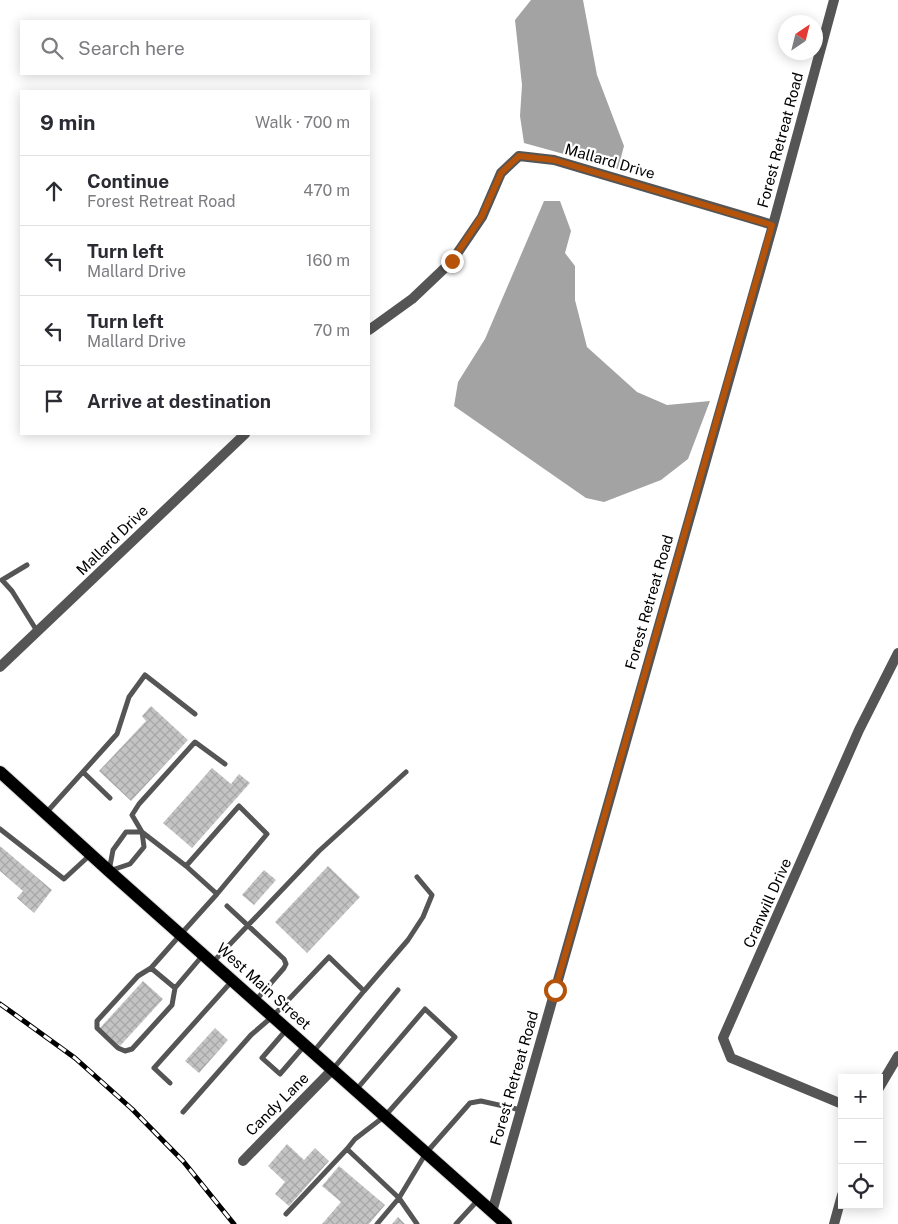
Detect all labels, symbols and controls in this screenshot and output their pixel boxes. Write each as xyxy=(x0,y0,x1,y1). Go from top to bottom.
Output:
north arrow xyxy=(778,15,823,60)
search box xyxy=(20,20,370,75)
icon: search xyxy=(38,34,66,62)
text: Search here xyxy=(78,37,185,59)
street label: Forest Retreat Road xyxy=(754,71,806,209)
text: 9 min xyxy=(40,110,96,135)
text: Walk · 700 m xyxy=(255,113,350,132)
street label: Mallard Drive xyxy=(563,140,657,182)
text: Continue xyxy=(87,170,169,192)
icon: ahead xyxy=(40,177,68,205)
text: 470 m xyxy=(303,181,350,200)
text: Forest Retreat Road xyxy=(87,192,236,211)
text: Turn left xyxy=(87,240,164,262)
icon: left xyxy=(40,247,68,275)
route end xyxy=(441,250,464,273)
text: 160 m xyxy=(306,251,350,270)
text: Mallard Drive xyxy=(87,262,186,281)
text: Turn left xyxy=(87,310,164,332)
icon: left xyxy=(40,317,68,345)
text: 70 m xyxy=(313,321,350,340)
text: Mallard Drive xyxy=(87,332,186,351)
icon: arrive xyxy=(40,387,68,415)
text: Arrive at destination xyxy=(87,390,271,412)
street label: Mallard Drive xyxy=(73,502,151,578)
street label: Forest Retreat Road xyxy=(622,533,676,671)
street label: Cranwill Drive xyxy=(740,855,794,951)
street label: West Main Street xyxy=(214,939,315,1033)
route start xyxy=(544,979,567,1002)
street label: Forest Retreat Road xyxy=(487,1009,541,1147)
street label: Candy Lane xyxy=(242,1069,312,1139)
map controls xyxy=(838,1074,883,1209)
button: + xyxy=(838,1074,883,1119)
button: − xyxy=(838,1119,883,1164)
button: locate xyxy=(838,1164,883,1209)

